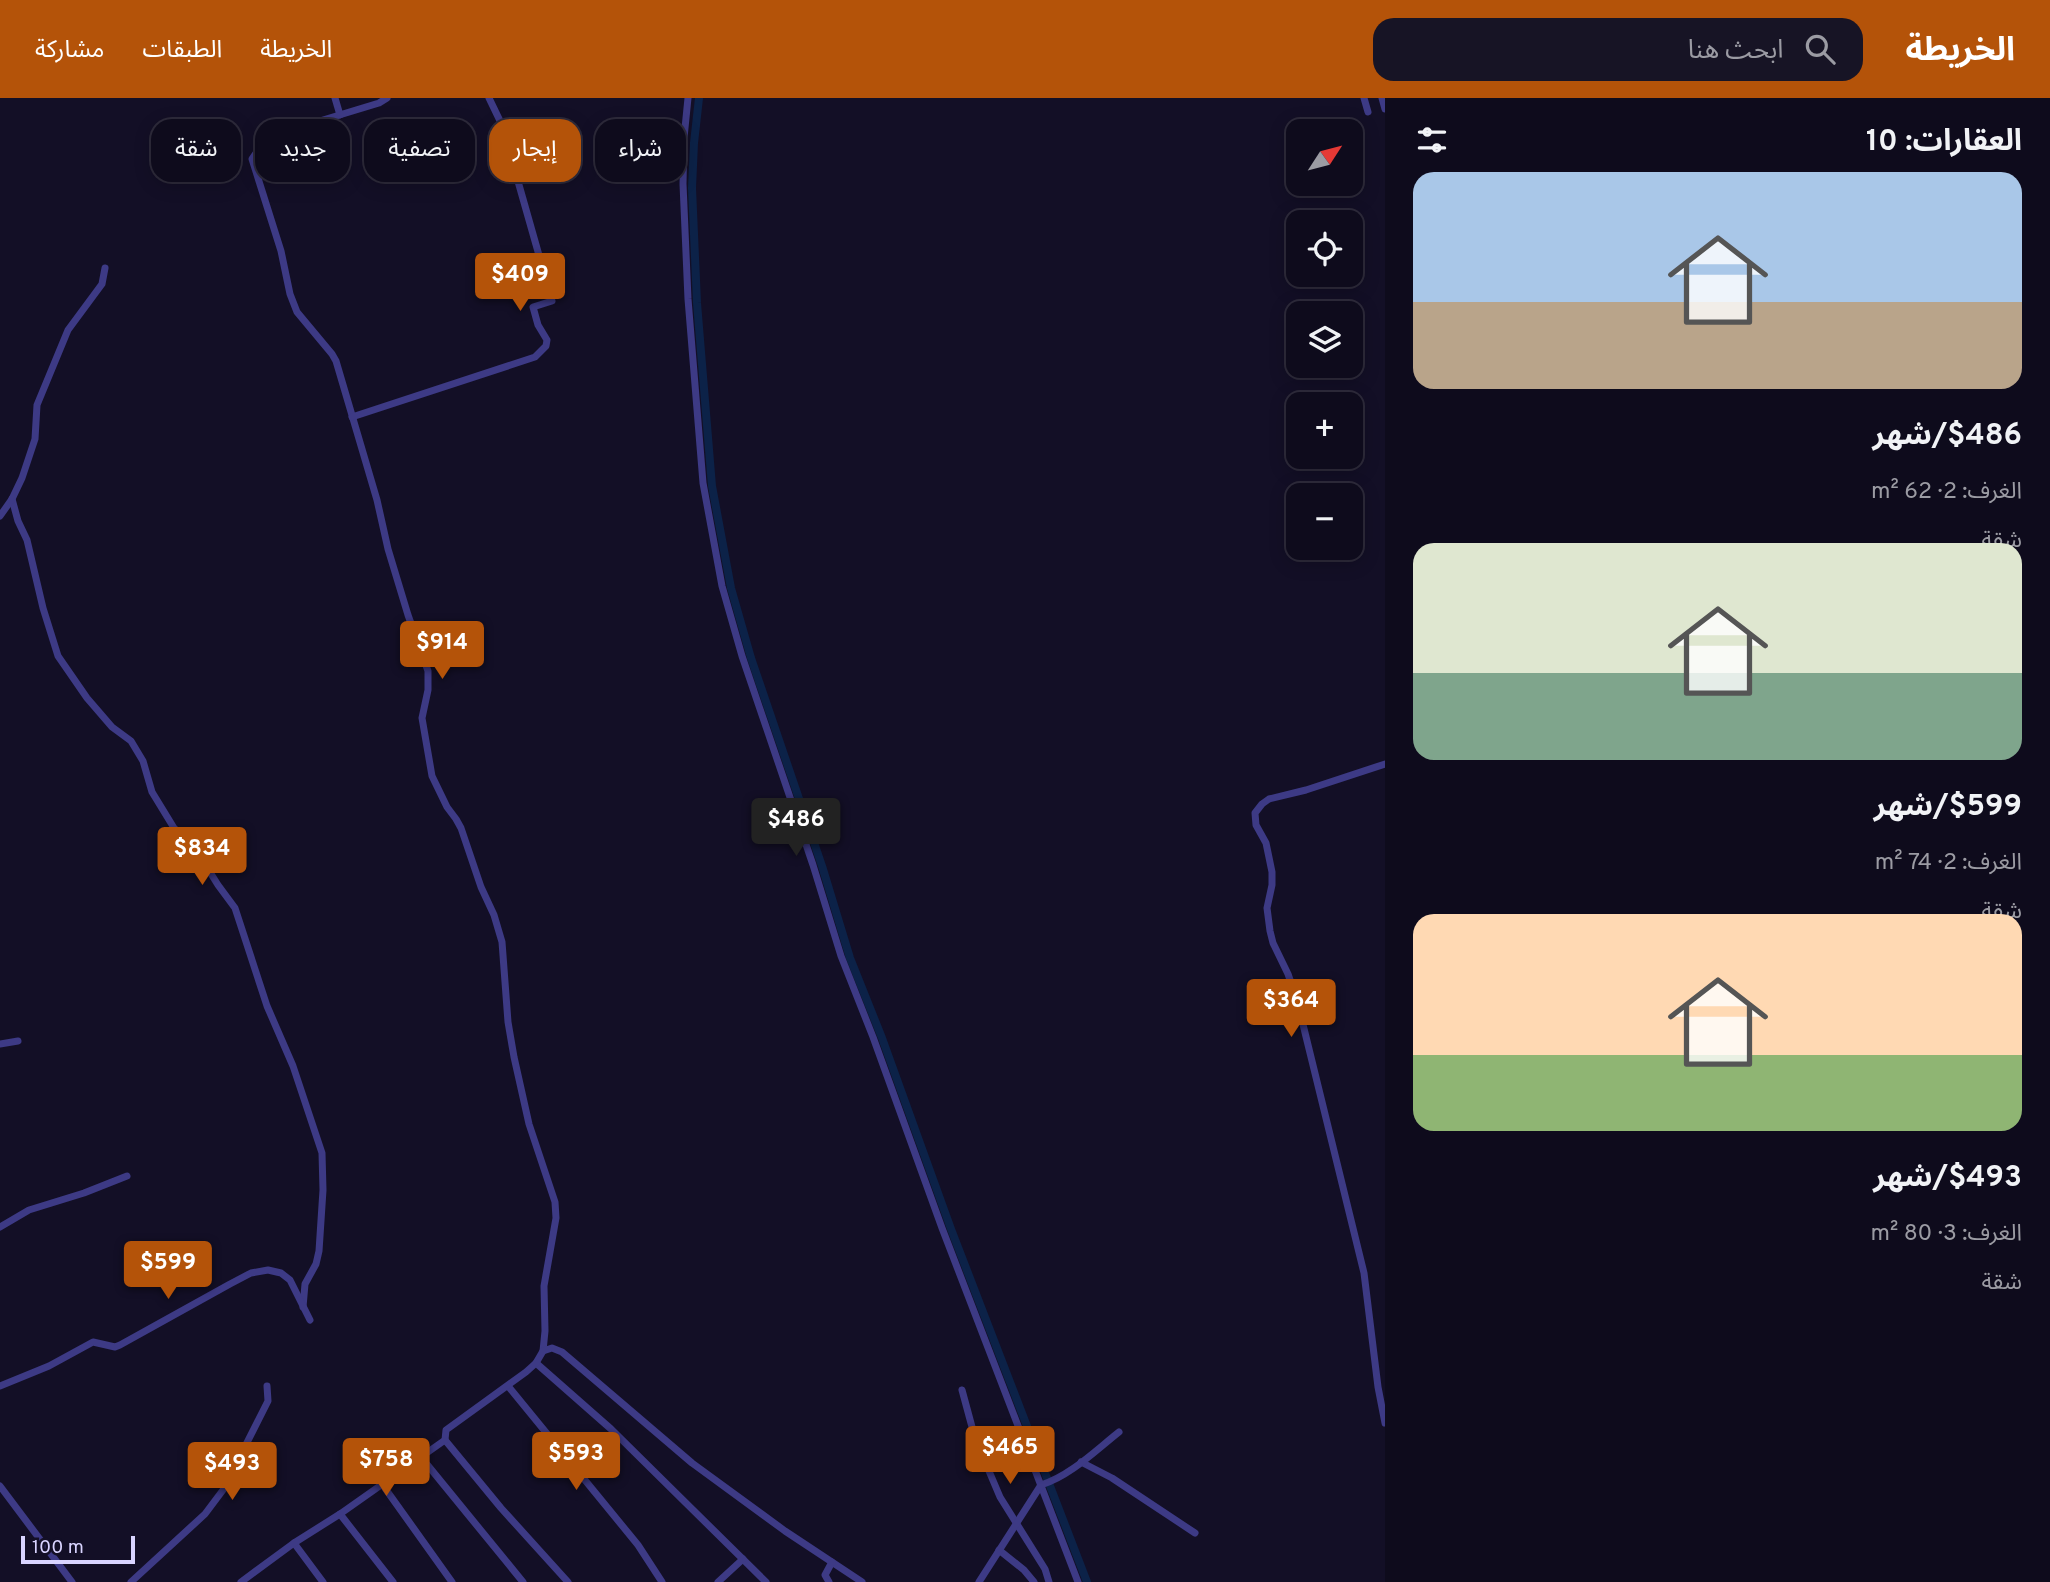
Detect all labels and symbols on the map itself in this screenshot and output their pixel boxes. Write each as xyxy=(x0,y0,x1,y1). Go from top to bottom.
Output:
north arrow xyxy=(1286,119,1363,196)
pin: $409 xyxy=(479,254,561,313)
pin: $914 xyxy=(401,622,483,681)
pin: $486 xyxy=(755,798,837,858)
pin: $834 xyxy=(161,828,243,887)
pin: $364 xyxy=(1250,979,1332,1039)
pin: $599 xyxy=(127,1242,209,1301)
pin: $465 xyxy=(969,1426,1051,1486)
pin: $593 xyxy=(535,1432,617,1492)
pin: $758 xyxy=(345,1438,427,1498)
pin: $493 xyxy=(191,1442,273,1502)
scale bar xyxy=(21,1533,135,1565)

